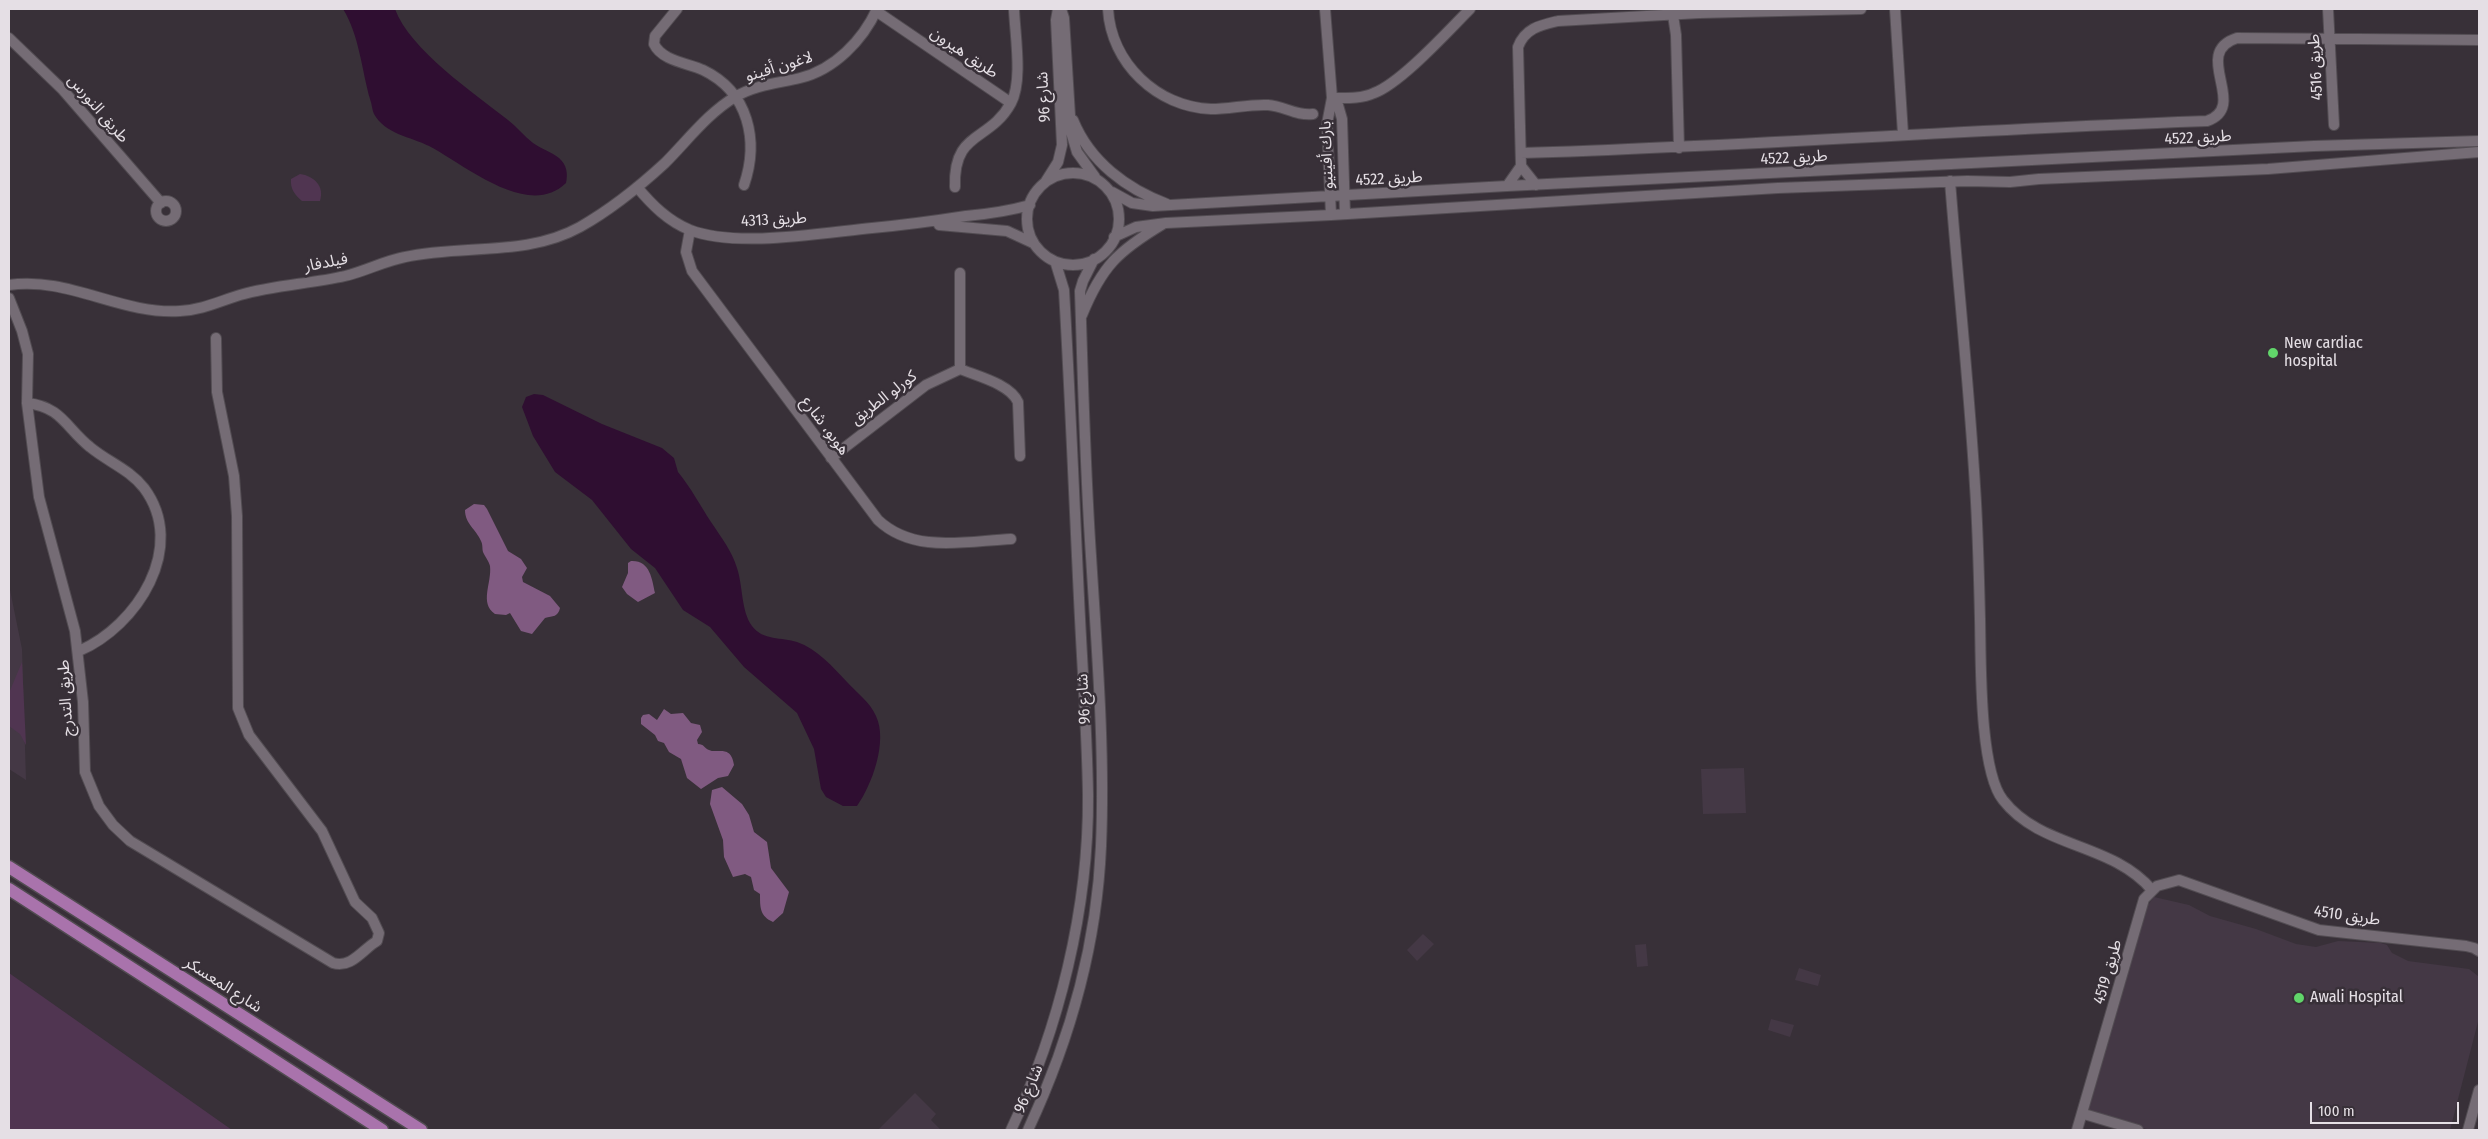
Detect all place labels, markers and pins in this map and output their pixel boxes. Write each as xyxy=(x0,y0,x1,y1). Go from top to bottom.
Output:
place label: New cardiac hospital xyxy=(2284,334,2363,372)
marker: New cardiac hospital xyxy=(2266,346,2280,360)
place label: Awali Hospital xyxy=(2310,988,2403,1008)
marker: Awali Hospital xyxy=(2292,991,2306,1005)

